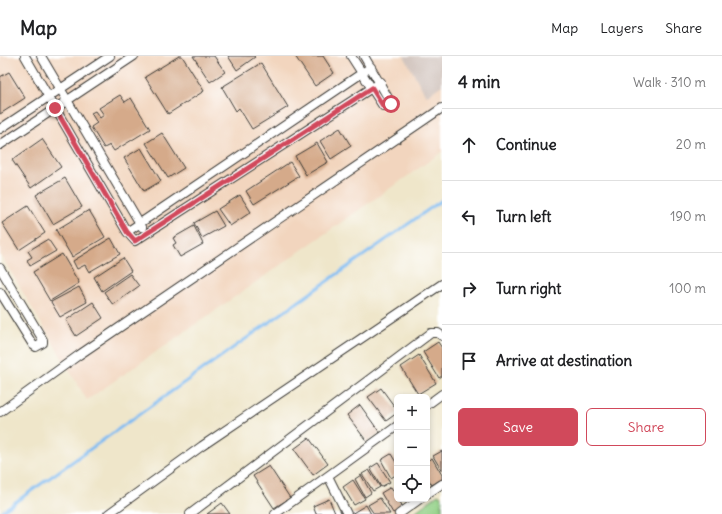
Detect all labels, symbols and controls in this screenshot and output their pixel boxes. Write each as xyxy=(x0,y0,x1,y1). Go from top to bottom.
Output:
text: Map xyxy=(20,16,57,40)
text: Map xyxy=(551,19,578,37)
text: Layers xyxy=(600,19,643,37)
text: Share xyxy=(665,19,702,37)
text: 4 min xyxy=(458,71,500,93)
text: Walk · 310 m xyxy=(633,74,706,91)
route start xyxy=(382,95,400,113)
route end xyxy=(46,99,64,117)
icon: ahead xyxy=(458,134,480,156)
text: Continue xyxy=(496,135,557,154)
text: 20 m xyxy=(676,136,706,153)
icon: left xyxy=(458,206,480,228)
text: Turn left xyxy=(496,207,551,226)
text: 190 m xyxy=(670,208,706,225)
icon: right xyxy=(458,278,480,300)
text: Turn right xyxy=(496,279,561,298)
text: 100 m xyxy=(669,280,706,297)
icon: arrive xyxy=(458,350,480,372)
text: Arrive at destination xyxy=(496,351,632,370)
map controls xyxy=(394,394,430,502)
button: + xyxy=(394,394,430,430)
button: Save xyxy=(458,408,578,446)
button: Share xyxy=(586,408,706,446)
button: − xyxy=(394,430,430,466)
button: locate xyxy=(394,466,430,502)

